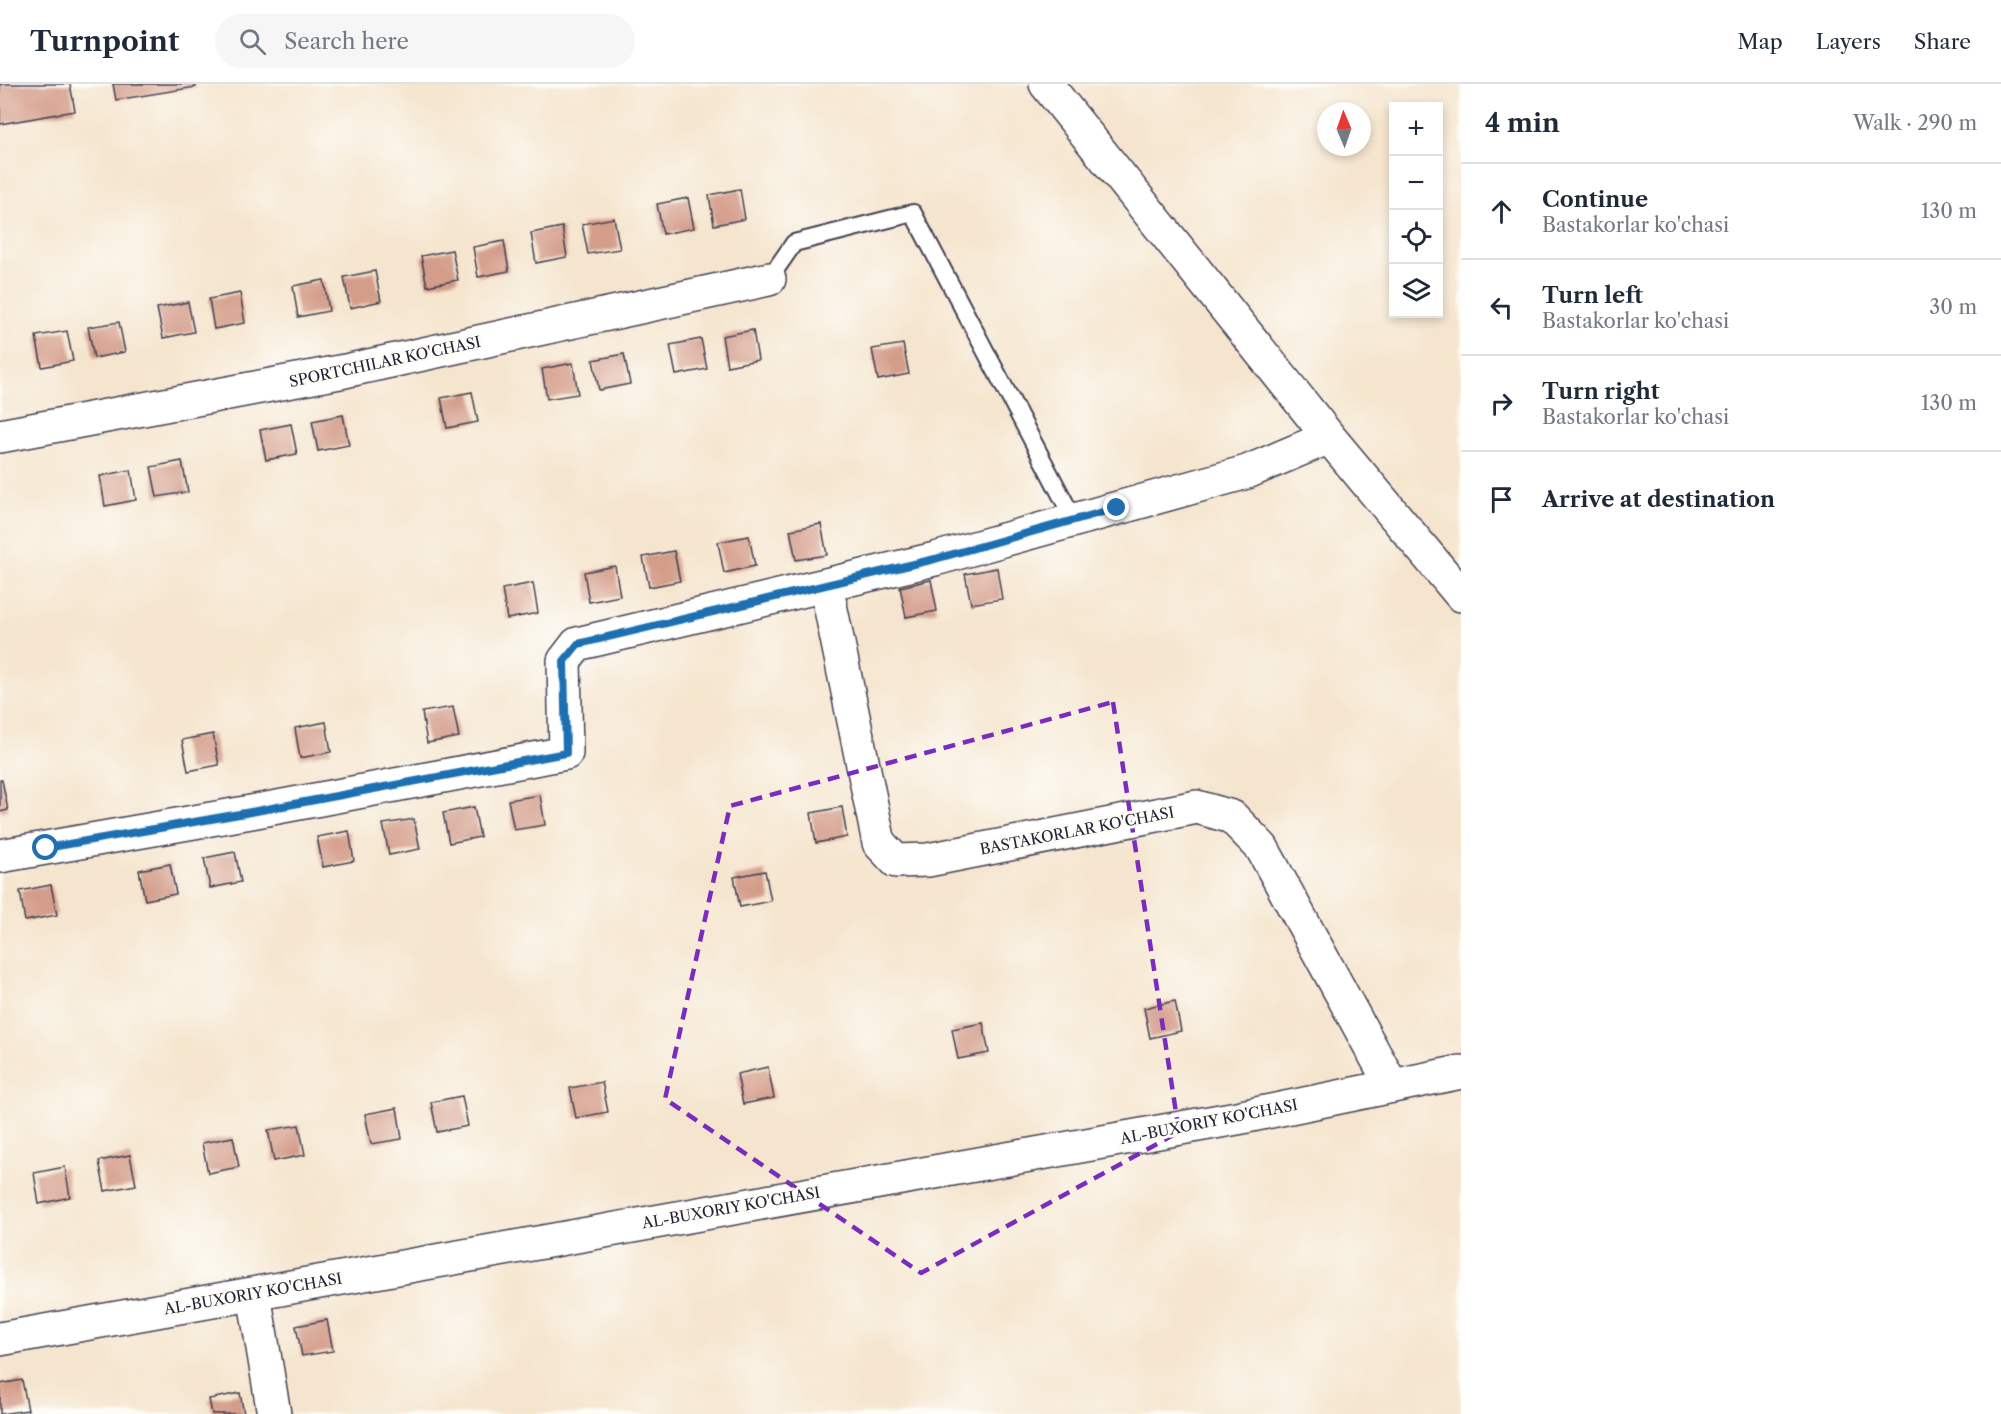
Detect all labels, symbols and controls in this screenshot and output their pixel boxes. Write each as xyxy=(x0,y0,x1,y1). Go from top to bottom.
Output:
search box xyxy=(215,14,635,68)
text: Turnpoint xyxy=(30,24,179,58)
icon: search xyxy=(236,25,269,58)
text: Search here xyxy=(284,28,409,55)
text: Map xyxy=(1738,29,1783,54)
text: Layers xyxy=(1816,29,1881,54)
text: Share xyxy=(1914,29,1971,54)
north arrow xyxy=(1317,102,1371,156)
map controls xyxy=(1389,102,1443,318)
button: + xyxy=(1389,102,1443,156)
text: 4 min xyxy=(1485,107,1560,139)
text: Walk · 290 m xyxy=(1853,111,1977,135)
button: − xyxy=(1389,156,1443,210)
text: Continue xyxy=(1542,186,1648,213)
icon: ahead xyxy=(1485,195,1518,228)
text: 130 m xyxy=(1921,199,1977,223)
button: locate xyxy=(1389,210,1443,264)
text: Bastakorlar ko'chasi xyxy=(1542,213,1729,237)
button: layers xyxy=(1389,264,1443,318)
text: Turn left xyxy=(1542,282,1643,309)
icon: left xyxy=(1485,291,1518,324)
text: 30 m xyxy=(1929,295,1977,319)
text: Bastakorlar ko'chasi xyxy=(1542,309,1729,333)
street label: SPORTCHILAR KO'CHASI xyxy=(287,332,482,391)
text: Turn right xyxy=(1542,378,1660,405)
icon: right xyxy=(1485,387,1518,420)
text: 130 m xyxy=(1921,391,1977,415)
text: Bastakorlar ko'chasi xyxy=(1542,405,1729,429)
icon: arrive xyxy=(1485,483,1518,516)
text: Arrive at destination xyxy=(1542,486,1775,513)
route end xyxy=(1103,494,1129,520)
street label: BASTAKORLAR KO'CHASI xyxy=(978,802,1176,859)
route start xyxy=(32,834,58,860)
street label: AL-BUXORIY KO'CHASI xyxy=(1117,1095,1299,1148)
street label: AL-BUXORIY KO'CHASI xyxy=(639,1182,821,1233)
street label: AL-BUXORIY KO'CHASI xyxy=(161,1268,343,1319)

